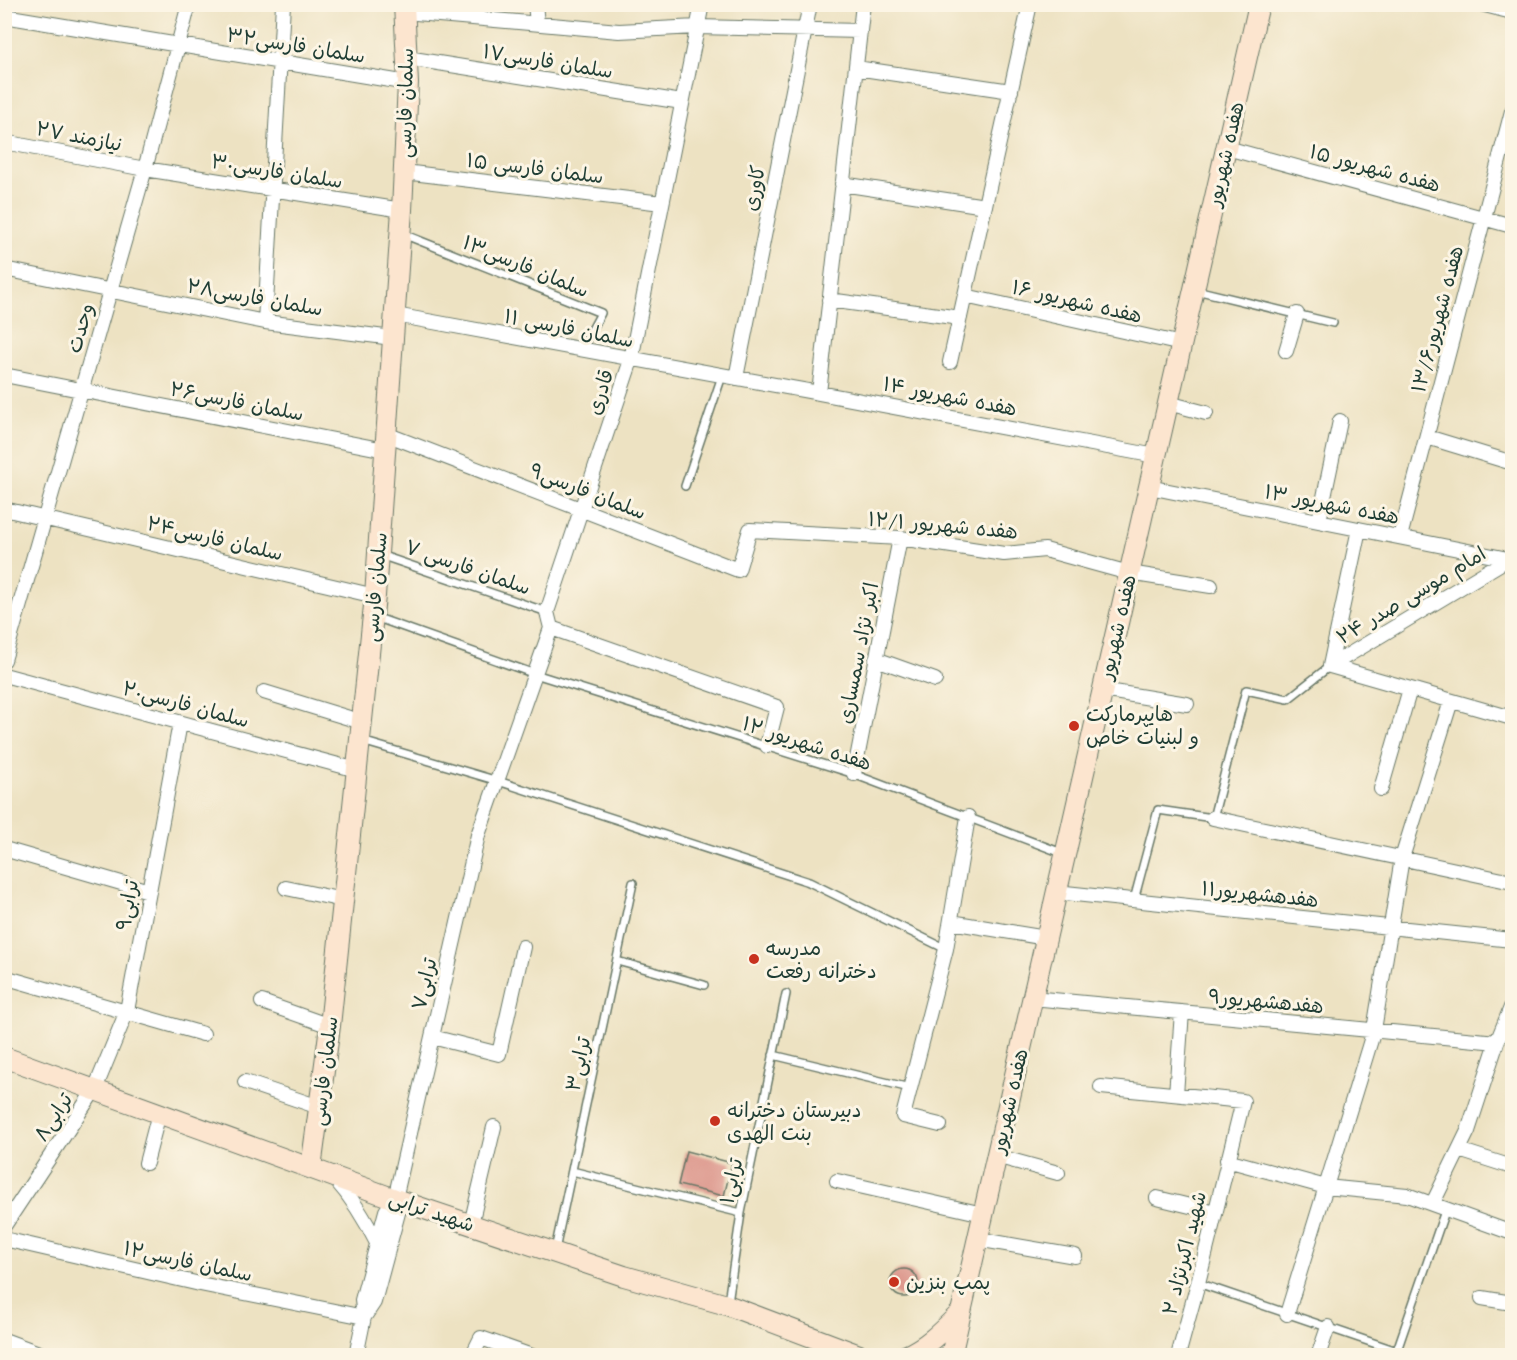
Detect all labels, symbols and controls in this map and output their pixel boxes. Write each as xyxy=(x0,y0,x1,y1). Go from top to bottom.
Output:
street label: سلمان فارسی۳۲ xyxy=(225,23,367,69)
street label: سلمان فارسی۱۷ xyxy=(481,40,615,84)
street label: سلمان فارسی xyxy=(393,48,419,158)
street label: هفده شهریور xyxy=(1202,100,1250,211)
street label: نیازمند ۲۷ xyxy=(34,117,124,156)
street label: هفده شهریور ۱۵ xyxy=(1307,140,1443,198)
street label: سلمان فارسی ۱۵ xyxy=(465,149,605,189)
street label: سلمان فارسی۳۰ xyxy=(209,150,344,194)
street label: کاوری xyxy=(739,163,770,213)
street label: سلمان فارسی۱۳ xyxy=(459,231,592,303)
street label: هفده شهریور۱۳/۶ xyxy=(1407,243,1469,395)
street label: سلمان فارسی۲۸ xyxy=(185,274,325,322)
street label: هفده شهریور ۱۶ xyxy=(1009,275,1144,329)
street label: وحدت xyxy=(62,301,99,356)
street label: سلمان فارسی ۱۱ xyxy=(502,305,636,353)
street label: قادری xyxy=(582,367,619,418)
street label: هفده شهریور ۱۴ xyxy=(881,372,1019,422)
street label: سلمان فارسی۲۶ xyxy=(168,377,306,427)
street label: سلمان فارسی۹ xyxy=(526,459,649,525)
street label: هفده شهریور ۱۳ xyxy=(1262,480,1401,530)
street label: هفده شهریور ۱۲/۱ xyxy=(867,507,1019,544)
street label: سلمان فارسی۲۴ xyxy=(145,512,285,566)
street label: سلمان فارسی xyxy=(359,531,393,643)
street label: سلمان فارسی ۷ xyxy=(402,535,533,601)
street label: امام موسی صدر ۲۴ xyxy=(1332,542,1492,652)
street label: هفده شهریور xyxy=(1094,573,1142,684)
street label: اکبر نژاد سمساری xyxy=(834,581,883,726)
street label: سلمان فارسی۲۰ xyxy=(120,677,252,733)
place label: هایپرمارکت و لبنیات خاص xyxy=(1086,703,1199,749)
street label: هفده شهریور ۱۲ xyxy=(739,712,874,776)
marker: هایپرمارکت و لبنیات خاص xyxy=(1067,719,1081,733)
street label: هفدهشهریور۱۱ xyxy=(1200,877,1320,913)
street label: ترابی۹ xyxy=(112,878,144,933)
place label: مدرسه دخترانه رفعت xyxy=(766,937,877,983)
marker: مدرسه دخترانه رفعت xyxy=(747,952,761,966)
street label: ترابی۷ xyxy=(407,956,443,1013)
street label: هفدهشهریور۹ xyxy=(1207,985,1325,1019)
street label: سلمان فارسی xyxy=(306,1015,344,1127)
street label: ترابی۳ xyxy=(562,1035,596,1094)
street label: هفده شهریور xyxy=(986,1047,1034,1158)
street label: ترابی۸ xyxy=(29,1089,78,1146)
place label: دبیرستان دخترانه بنت الهدی xyxy=(727,1099,862,1145)
marker: دبیرستان دخترانه بنت الهدی xyxy=(708,1114,722,1128)
street label: ترابی۱ xyxy=(715,1156,749,1206)
street label: شهید ترابی xyxy=(386,1186,477,1238)
street label: شهید اکبرنژاد ۲ xyxy=(1158,1189,1211,1317)
street label: سلمان فارسی۱۲ xyxy=(121,1237,254,1287)
place label: پمپ بنزین xyxy=(906,1271,990,1295)
marker: پمپ بنزین xyxy=(887,1275,901,1289)

